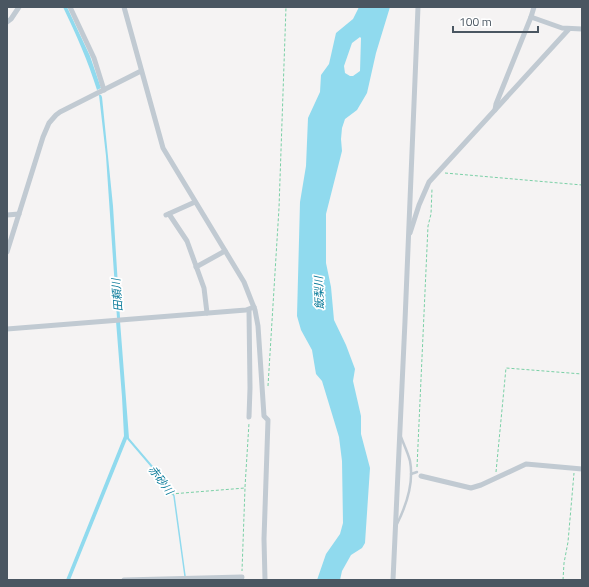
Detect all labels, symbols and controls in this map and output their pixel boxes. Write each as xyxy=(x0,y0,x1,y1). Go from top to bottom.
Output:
scale bar xyxy=(453,8,538,34)
text: 100 m xyxy=(459,12,492,31)
water label: 飯梨川 xyxy=(310,275,328,310)
water label: 田頼川 xyxy=(108,277,126,312)
water label: 赤砂川 xyxy=(145,462,178,499)

